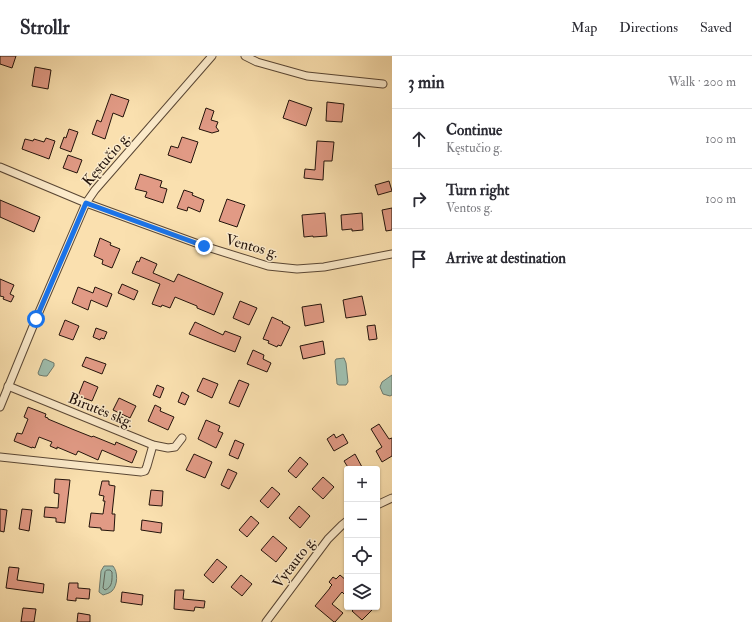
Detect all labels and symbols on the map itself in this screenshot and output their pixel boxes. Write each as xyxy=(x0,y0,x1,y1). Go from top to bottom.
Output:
street label: Kęstučio g. xyxy=(78,128,135,190)
street label: Ventos g. xyxy=(223,230,280,263)
route end xyxy=(195,237,213,255)
route start xyxy=(27,310,45,328)
street label: Birutės skg. xyxy=(65,389,136,432)
street label: Vytauto g. xyxy=(269,532,320,592)

